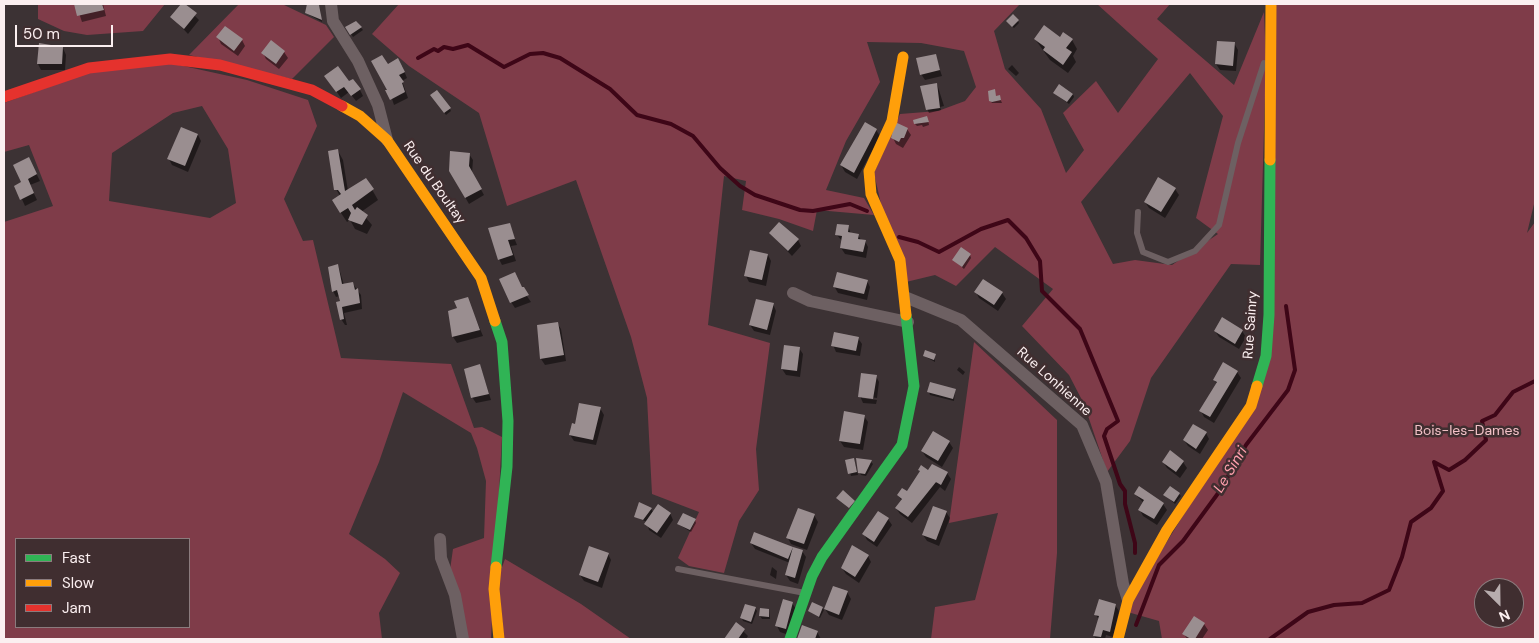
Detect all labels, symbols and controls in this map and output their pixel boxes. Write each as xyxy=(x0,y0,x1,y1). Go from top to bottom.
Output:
scale bar xyxy=(18,15,115,47)
text: 50 m xyxy=(23,24,60,44)
street label: Rue du Boultay xyxy=(399,138,469,228)
street label: Rue Sainry xyxy=(1240,290,1262,360)
street label: Rue Lonhienne xyxy=(1013,344,1095,420)
park label: Bois-les-Dames xyxy=(1414,423,1520,439)
water label: Le Sinri xyxy=(1210,444,1252,496)
legend xyxy=(15,538,190,628)
text: Fast xyxy=(62,548,91,568)
text: Slow xyxy=(62,573,94,593)
north arrow xyxy=(1474,578,1524,628)
text: Jam xyxy=(62,598,91,618)
text: N xyxy=(1496,606,1513,626)

